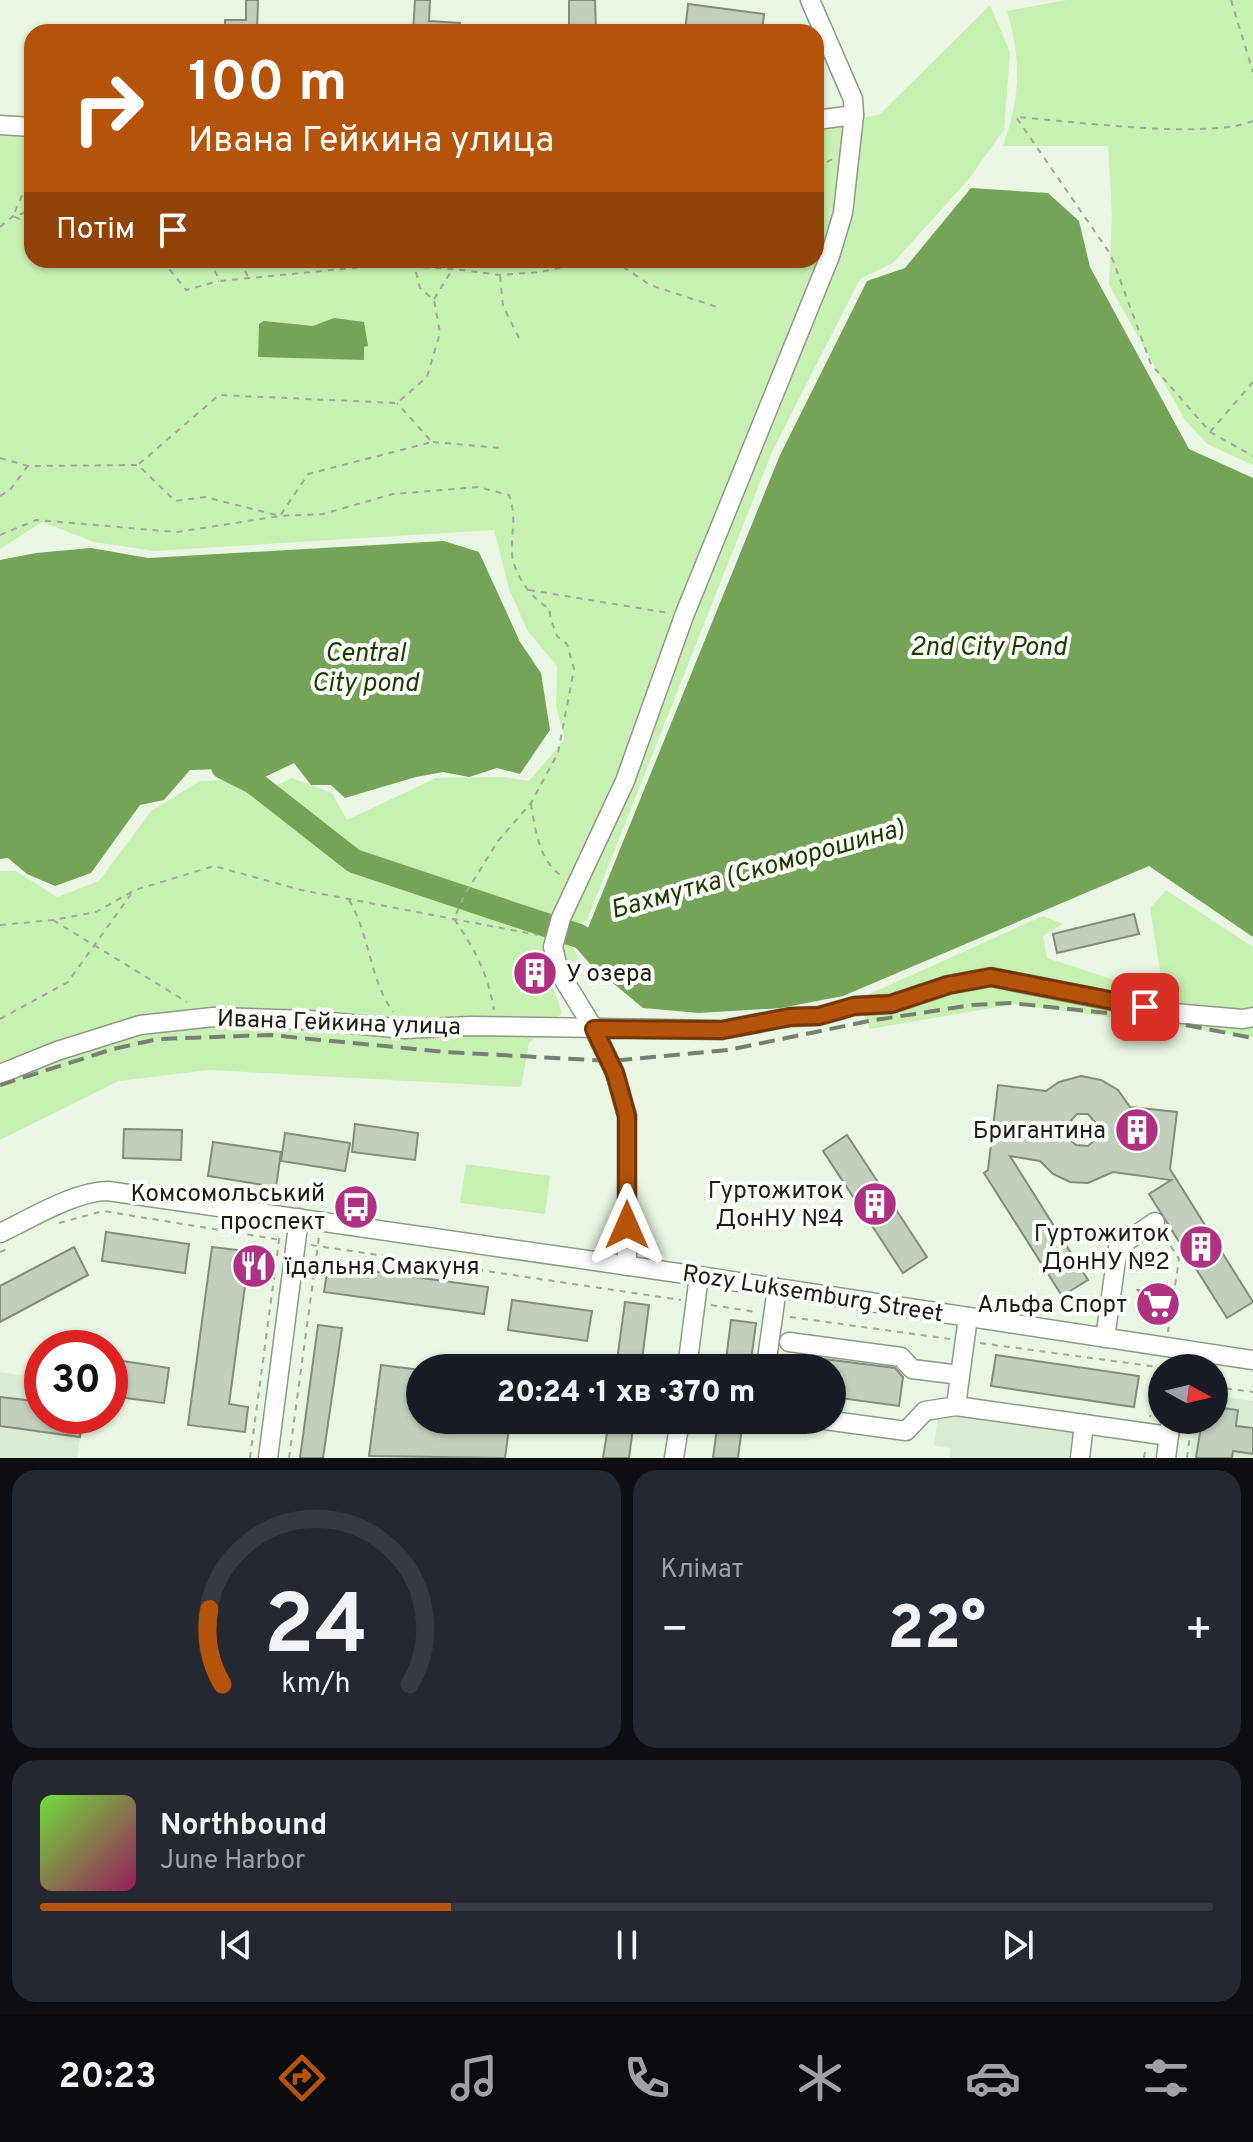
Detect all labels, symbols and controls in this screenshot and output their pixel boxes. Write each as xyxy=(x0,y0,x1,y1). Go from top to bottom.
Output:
text: 100 m xyxy=(188,50,347,120)
icon: right xyxy=(56,56,160,160)
text: Ивана Гейкина улица xyxy=(188,119,554,165)
icon: arrive xyxy=(151,208,195,252)
text: Потім xyxy=(56,212,135,249)
water label: 2nd City Pond xyxy=(910,632,1068,665)
water label: Central City pond xyxy=(312,638,420,701)
water label: Бахмутка (Скоморошина) xyxy=(607,813,909,928)
building icon: У озера xyxy=(511,949,559,997)
place label: У озера xyxy=(566,960,652,990)
pin xyxy=(1111,973,1179,1041)
icon: arrive xyxy=(1123,985,1167,1029)
street label: Ивана Гейкина улица xyxy=(216,1005,461,1043)
building icon: Бригантина xyxy=(1113,1106,1161,1154)
place label: Бригантина xyxy=(973,1117,1106,1147)
place label: Гуртожиток ДонНУ №4 xyxy=(708,1177,844,1235)
place label: Комсомольський проспект xyxy=(130,1180,325,1238)
building icon: Гуртожиток ДонНУ №4 xyxy=(851,1180,899,1228)
bus stop icon: Комсомольський проспект xyxy=(332,1183,380,1231)
position arrow xyxy=(585,1183,669,1267)
place label: Гуртожиток ДонНУ №2 xyxy=(1034,1220,1170,1278)
building icon: Гуртожиток ДонНУ №2 xyxy=(1177,1223,1225,1271)
restaurant icon: їдальня Смакуня xyxy=(230,1242,278,1290)
place label: їдальня Смакуня xyxy=(284,1253,480,1283)
street label: Rozy Luksemburg Street xyxy=(680,1260,945,1330)
supermarket icon: Альфа Спорт xyxy=(1134,1280,1182,1328)
place label: Альфа Спорт xyxy=(977,1291,1127,1321)
speed limit sign: 30 xyxy=(24,1330,128,1434)
north arrow xyxy=(1148,1354,1228,1434)
map controls xyxy=(1148,1354,1228,1434)
text: 20:24 · 1 хв · 370 m xyxy=(497,1375,755,1412)
text: Клімат xyxy=(661,1554,744,1587)
text: 24 xyxy=(264,1578,368,1683)
text: 22° xyxy=(888,1594,986,1670)
text: − xyxy=(661,1604,689,1660)
text: + xyxy=(1185,1604,1213,1660)
text: km/h xyxy=(282,1667,351,1703)
text: Northbound xyxy=(160,1808,327,1845)
text: June Harbor xyxy=(160,1845,305,1878)
icon: previous xyxy=(214,1923,258,1967)
icon: pause xyxy=(605,1923,649,1967)
icon: next xyxy=(996,1923,1040,1967)
icon: directions xyxy=(274,2050,330,2106)
icon: music xyxy=(446,2050,502,2106)
icon: phone xyxy=(619,2050,675,2106)
icon: climate xyxy=(792,2050,848,2106)
icon: car xyxy=(965,2050,1021,2106)
icon: filters xyxy=(1138,2050,1194,2106)
text: 20:23 xyxy=(58,2055,157,2101)

